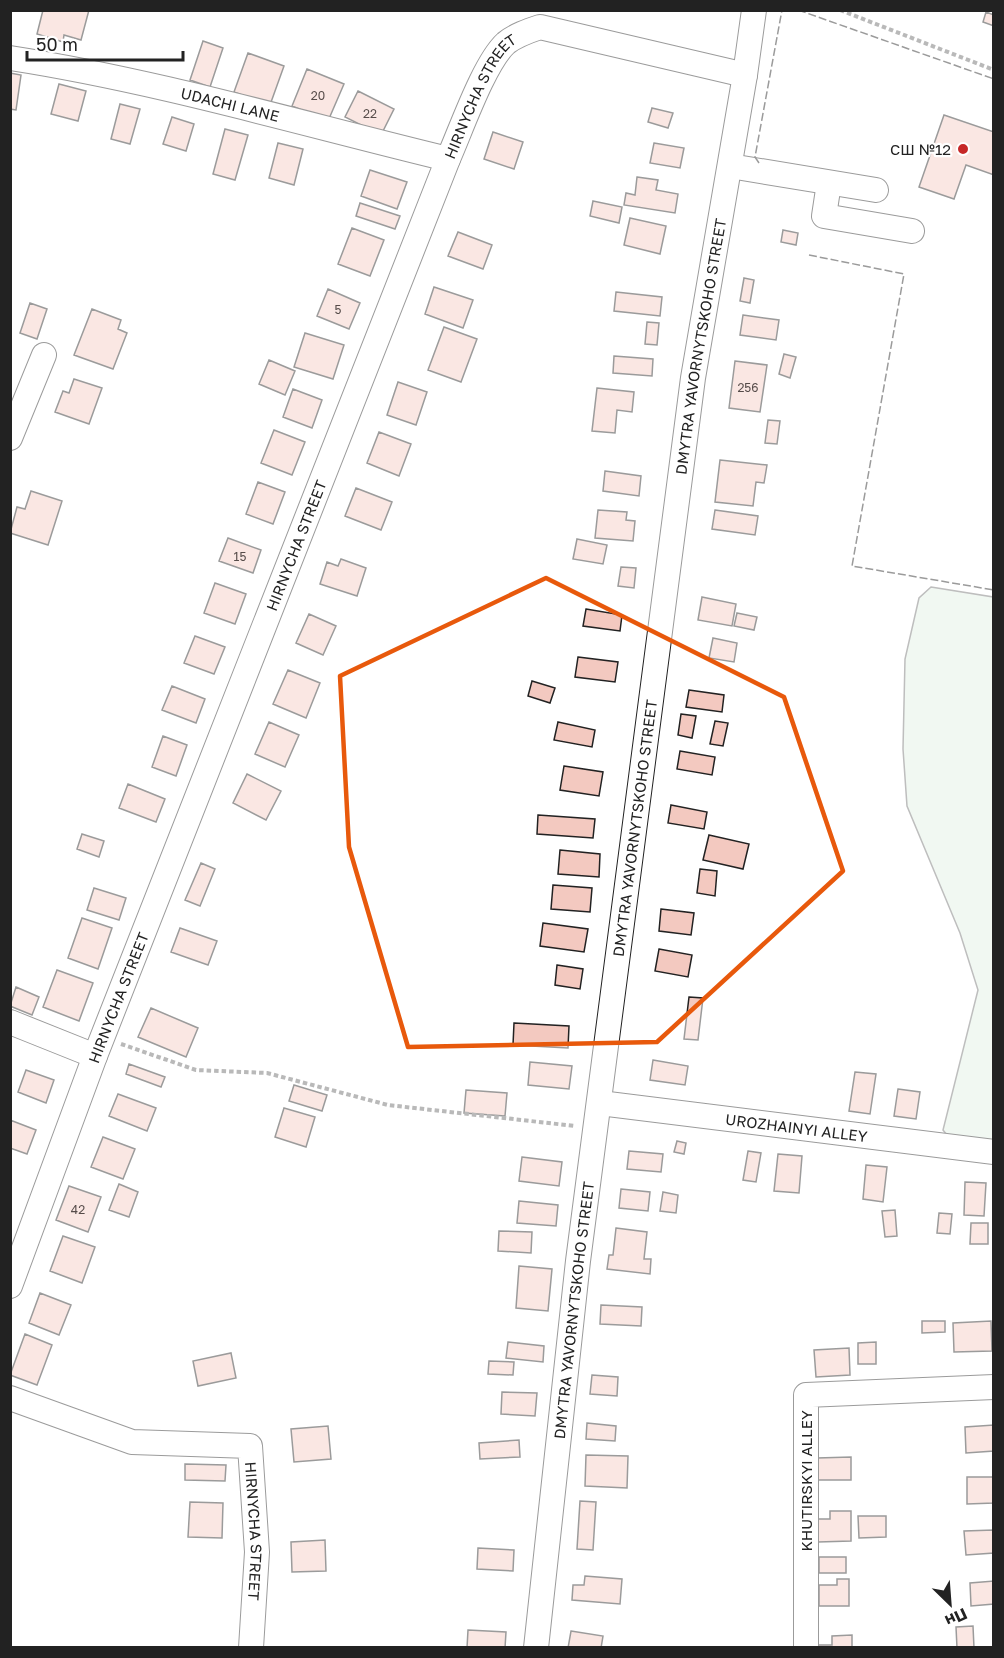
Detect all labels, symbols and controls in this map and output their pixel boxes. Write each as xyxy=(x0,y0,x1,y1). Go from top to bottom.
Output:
scale bar xyxy=(27,24,183,62)
street label: HIRNYCHA STREET xyxy=(440,30,519,161)
text: 50 m xyxy=(36,33,78,55)
street label: UDACHI LANE xyxy=(179,83,281,125)
house number: 20 xyxy=(311,88,325,103)
house number: 22 xyxy=(363,106,377,121)
place label: СШ №12 xyxy=(890,140,951,158)
marker: СШ №12 xyxy=(956,142,970,156)
street label: DMYTRA YAVORNYTSKOHO STREET xyxy=(672,217,729,476)
house number: 5 xyxy=(335,302,342,317)
house number: 256 xyxy=(737,380,759,395)
street label: HIRNYCHA STREET xyxy=(262,477,330,613)
house number: 15 xyxy=(234,549,246,564)
street label: DMYTRA YAVORNYTSKOHO STREET xyxy=(609,698,660,958)
street label: HIRNYCHA STREET xyxy=(84,930,152,1065)
street label: UROZHAINYI ALLEY xyxy=(724,1110,869,1145)
street label: DMYTRA YAVORNYTSKOHO STREET xyxy=(550,1180,597,1440)
house number: 42 xyxy=(71,1202,85,1217)
street label: KHUTIRSKYI ALLEY xyxy=(797,1410,815,1552)
street label: HIRNYCHA STREET xyxy=(242,1461,266,1601)
north arrow xyxy=(920,1574,980,1634)
text: Пн xyxy=(942,1604,970,1631)

